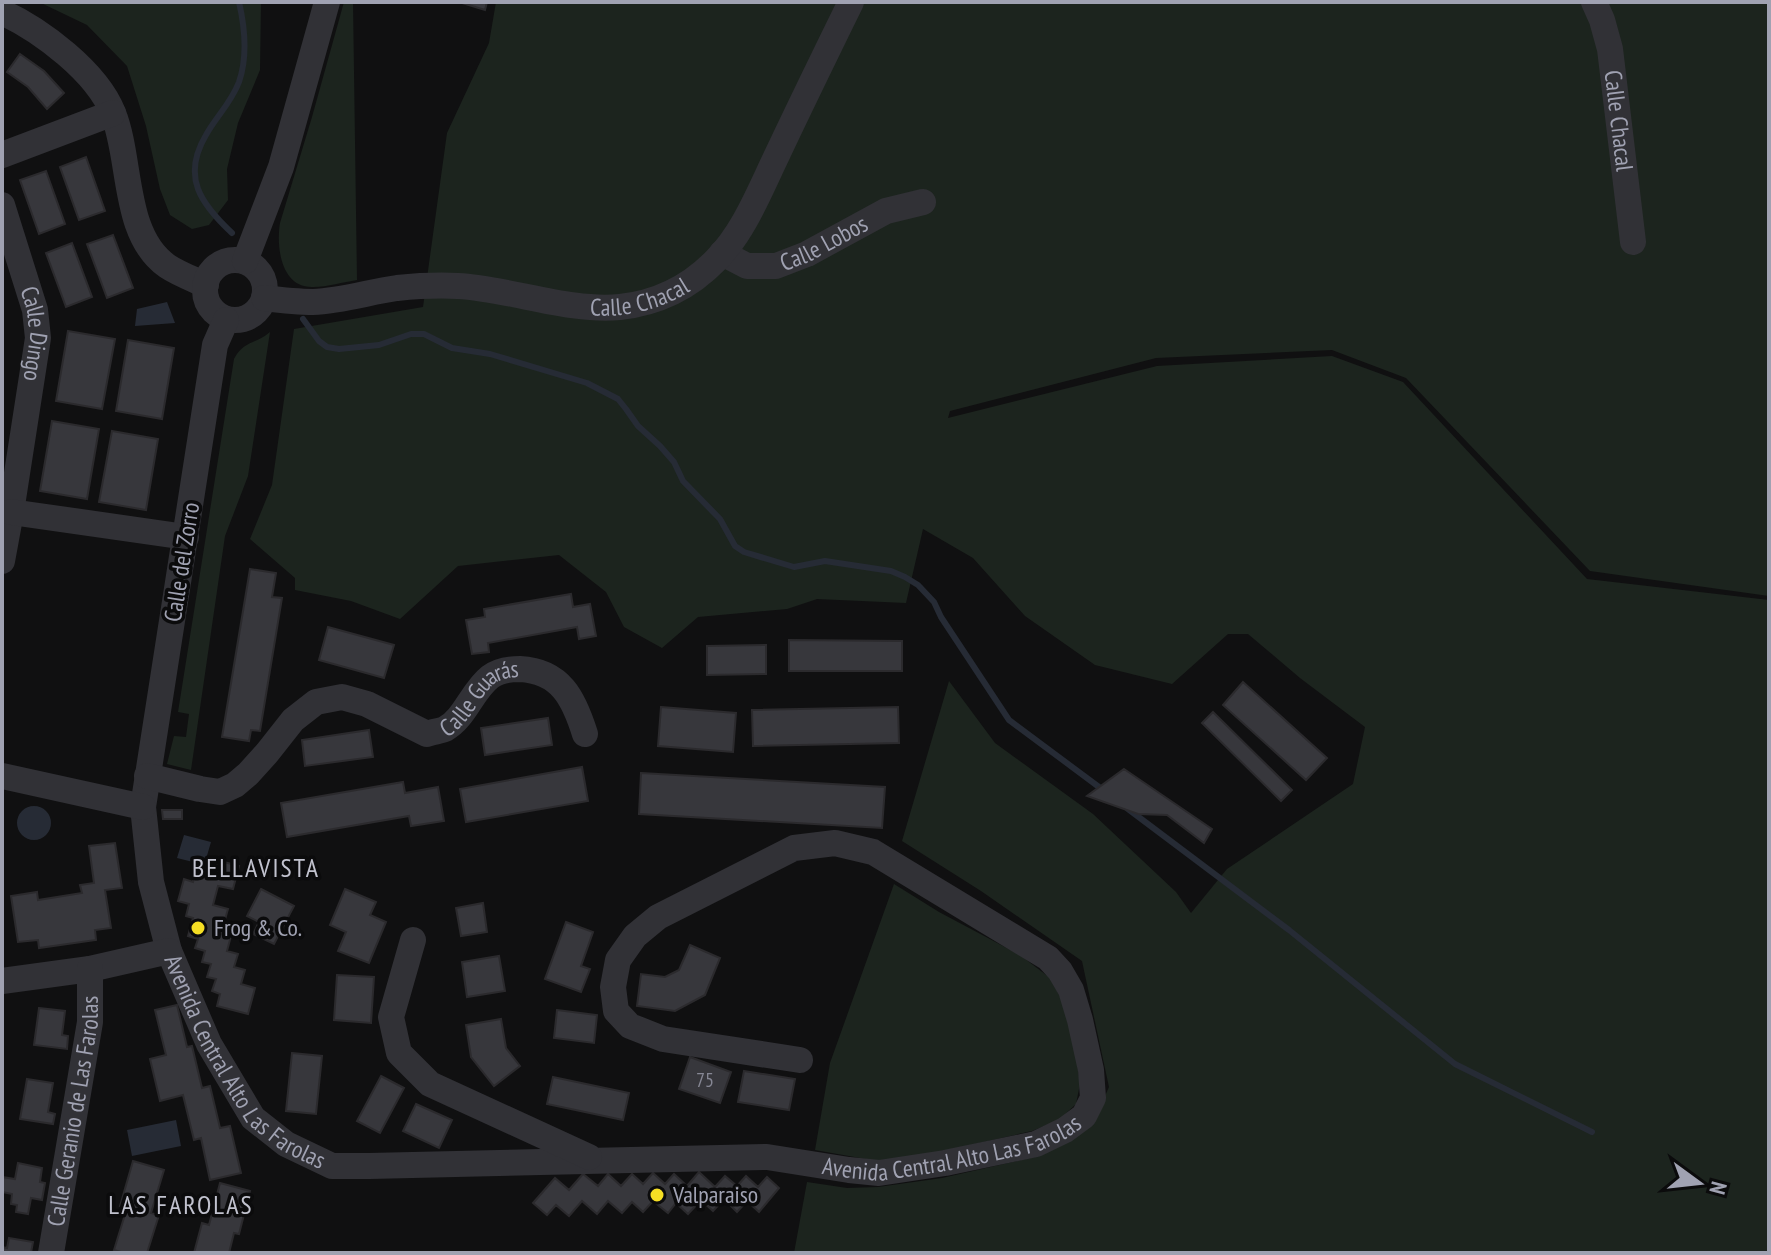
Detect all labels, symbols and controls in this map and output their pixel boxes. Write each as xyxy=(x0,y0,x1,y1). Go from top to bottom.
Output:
street label: Calle Chacal xyxy=(1598,68,1640,173)
street label: Calle Lobos xyxy=(775,208,873,278)
street label: Calle Chacal xyxy=(589,270,695,323)
street label: Calle Dingo xyxy=(14,282,55,384)
street label: Calle del Zorro xyxy=(157,500,206,624)
street label: Calle Guarás xyxy=(434,653,520,744)
district label: BELLAVISTA xyxy=(192,851,320,884)
place label: Frog & Co. xyxy=(214,912,302,943)
marker: Frog & Co. xyxy=(189,919,207,937)
street label: Avenida Central Alto Las Farolas xyxy=(157,950,331,1176)
street label: Calle Geranio de Las Farolas xyxy=(40,996,105,1229)
house number: 75 xyxy=(696,1067,714,1093)
street label: Avenida Central Alto Las Farolas xyxy=(820,1107,1087,1188)
north arrow xyxy=(1659,1143,1739,1223)
place label: Valparaiso xyxy=(672,1179,758,1210)
text: N xyxy=(1703,1179,1733,1198)
marker: Valparaiso xyxy=(648,1186,666,1204)
district label: LAS FAROLAS xyxy=(108,1188,254,1221)

